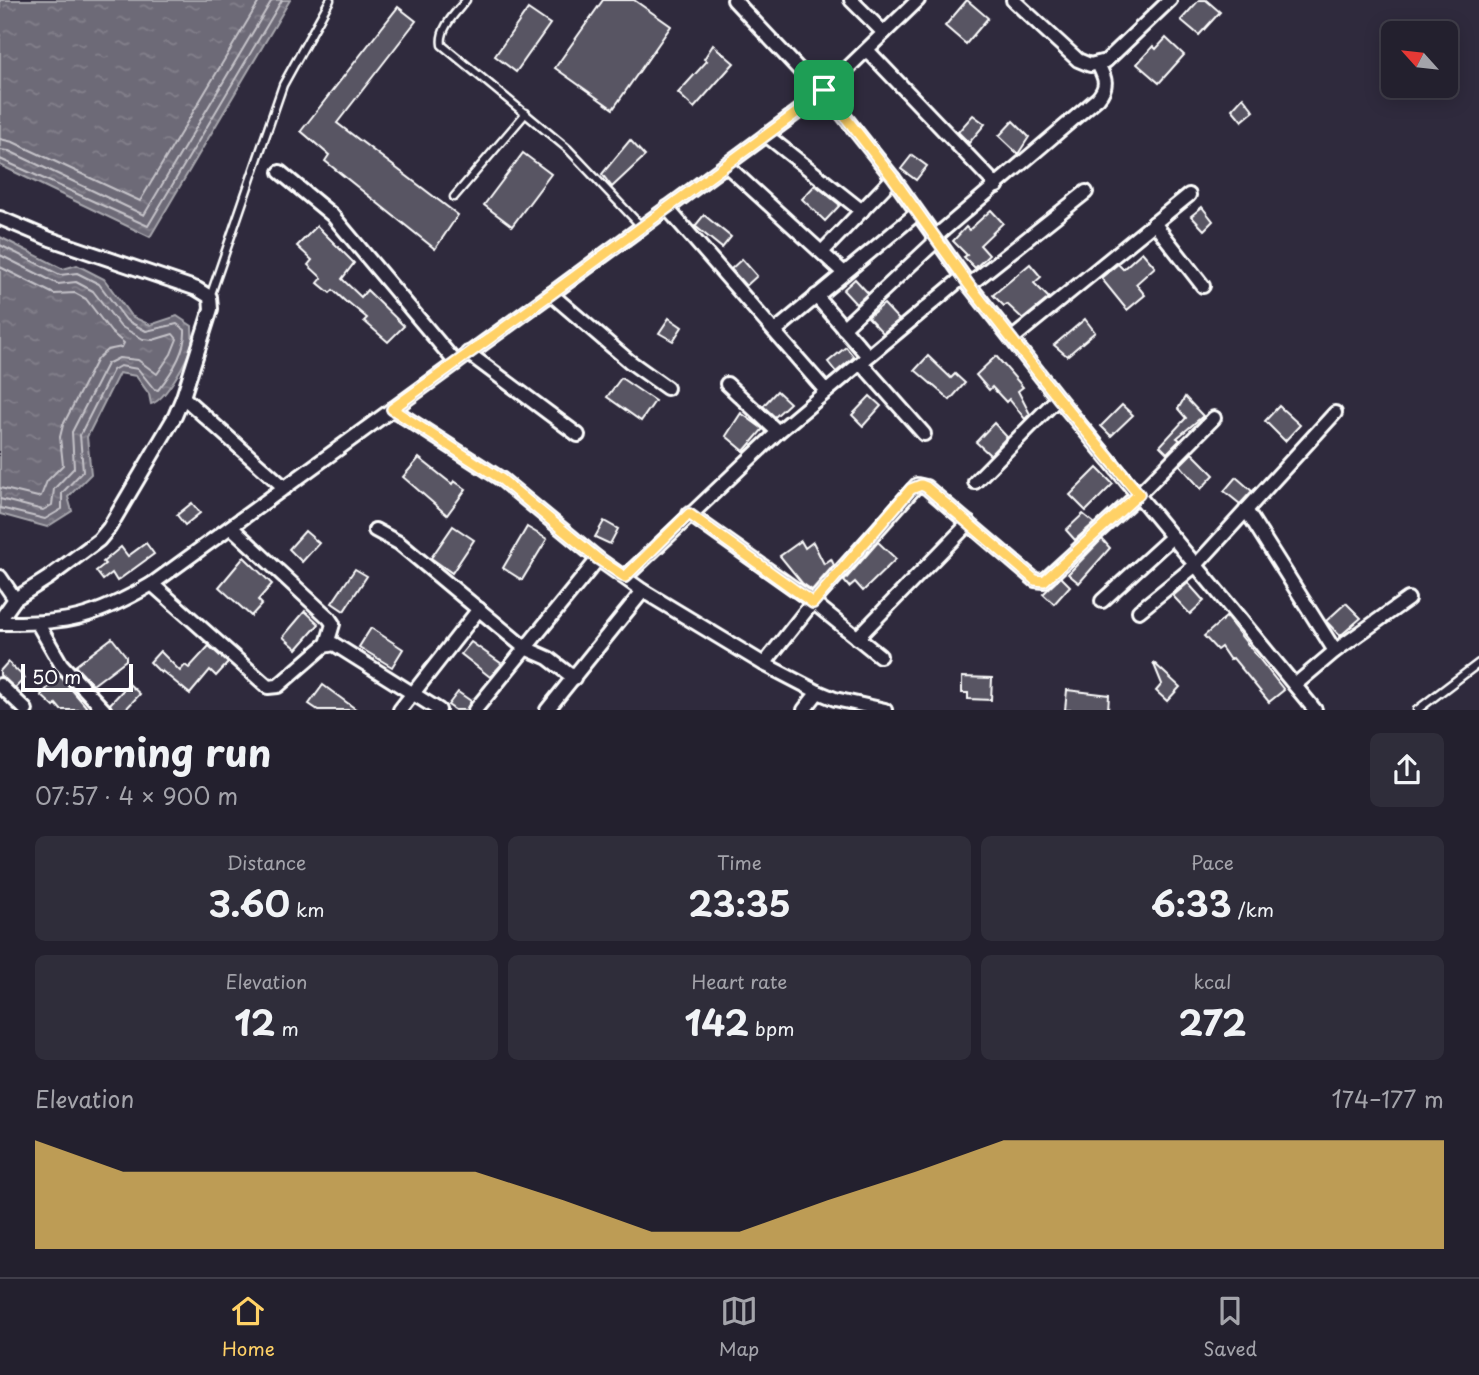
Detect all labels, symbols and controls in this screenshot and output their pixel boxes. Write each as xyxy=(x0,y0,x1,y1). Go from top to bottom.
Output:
north arrow xyxy=(1381,21,1458,98)
map controls xyxy=(1381,21,1458,98)
pin xyxy=(794,60,854,120)
icon: arrive xyxy=(805,71,843,109)
scale bar xyxy=(21,661,133,693)
text: 50 m xyxy=(32,662,81,690)
text: Morning run xyxy=(35,723,271,780)
button: share xyxy=(1370,733,1444,807)
text: 07:57 · 4 × 900 m xyxy=(35,778,238,813)
text: Distance xyxy=(227,848,306,876)
text: Time xyxy=(717,848,762,876)
text: Pace xyxy=(1191,848,1234,876)
text: 3.60 xyxy=(208,876,290,929)
text: 23:35 xyxy=(688,876,791,929)
text: 6:33 xyxy=(1151,876,1232,929)
text: km xyxy=(290,895,325,923)
text: /km xyxy=(1232,895,1274,923)
text: Elevation xyxy=(226,967,307,995)
text: Heart rate xyxy=(692,967,787,995)
text: kcal xyxy=(1194,967,1231,995)
text: 12 xyxy=(234,995,275,1048)
text: 142 xyxy=(685,995,749,1048)
text: 272 xyxy=(1178,995,1247,1048)
text: m xyxy=(275,1014,299,1042)
text: bpm xyxy=(749,1014,795,1042)
text: Elevation xyxy=(35,1081,134,1116)
text: 174–177 m xyxy=(1331,1081,1444,1116)
tab: Home xyxy=(222,1292,275,1362)
tab: Map xyxy=(719,1292,759,1362)
tab: Saved xyxy=(1203,1292,1257,1362)

